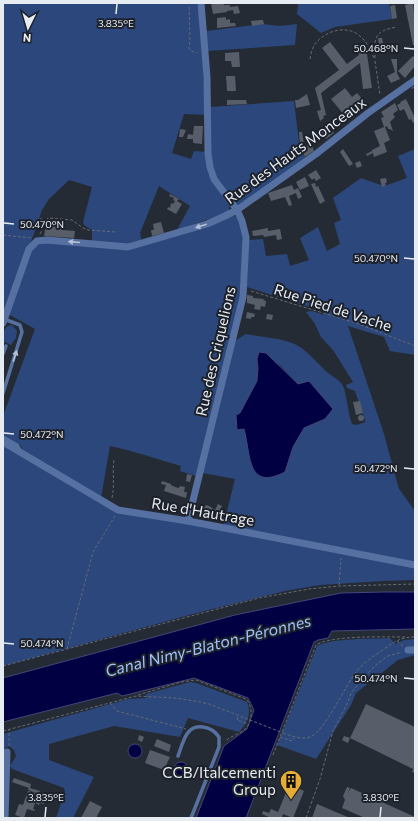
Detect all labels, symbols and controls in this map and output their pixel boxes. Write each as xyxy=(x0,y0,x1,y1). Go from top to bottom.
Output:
north arrow xyxy=(8,8,48,48)
text: 3.835°E xyxy=(98,17,134,29)
text: N xyxy=(22,32,32,45)
text: 50.468°N xyxy=(354,42,398,54)
street label: Rue des Hauts Monceaux xyxy=(221,93,369,207)
text: 50.470°N xyxy=(20,218,64,230)
one-way arrow xyxy=(195,223,207,229)
one-way arrow xyxy=(68,238,80,245)
text: 50.470°N xyxy=(354,252,398,264)
street label: Rue Pied de Vache xyxy=(272,280,394,335)
street label: Rue des Criquelions xyxy=(191,284,239,418)
one-way arrow xyxy=(12,349,18,361)
text: 50.472°N xyxy=(20,428,64,440)
text: 50.472°N xyxy=(354,462,398,474)
street label: Rue d'Hautrage xyxy=(150,493,256,529)
water label: Canal Nimy-Blaton-Péronnes xyxy=(103,610,313,680)
text: 50.474°N xyxy=(20,637,64,649)
text: 50.474°N xyxy=(354,672,398,684)
place label: CCB/Italcementi Group xyxy=(162,763,276,798)
building icon: CCB/Italcementi Group xyxy=(278,768,304,801)
text: 3.835°E xyxy=(28,791,64,803)
text: 3.830°E xyxy=(363,791,399,803)

